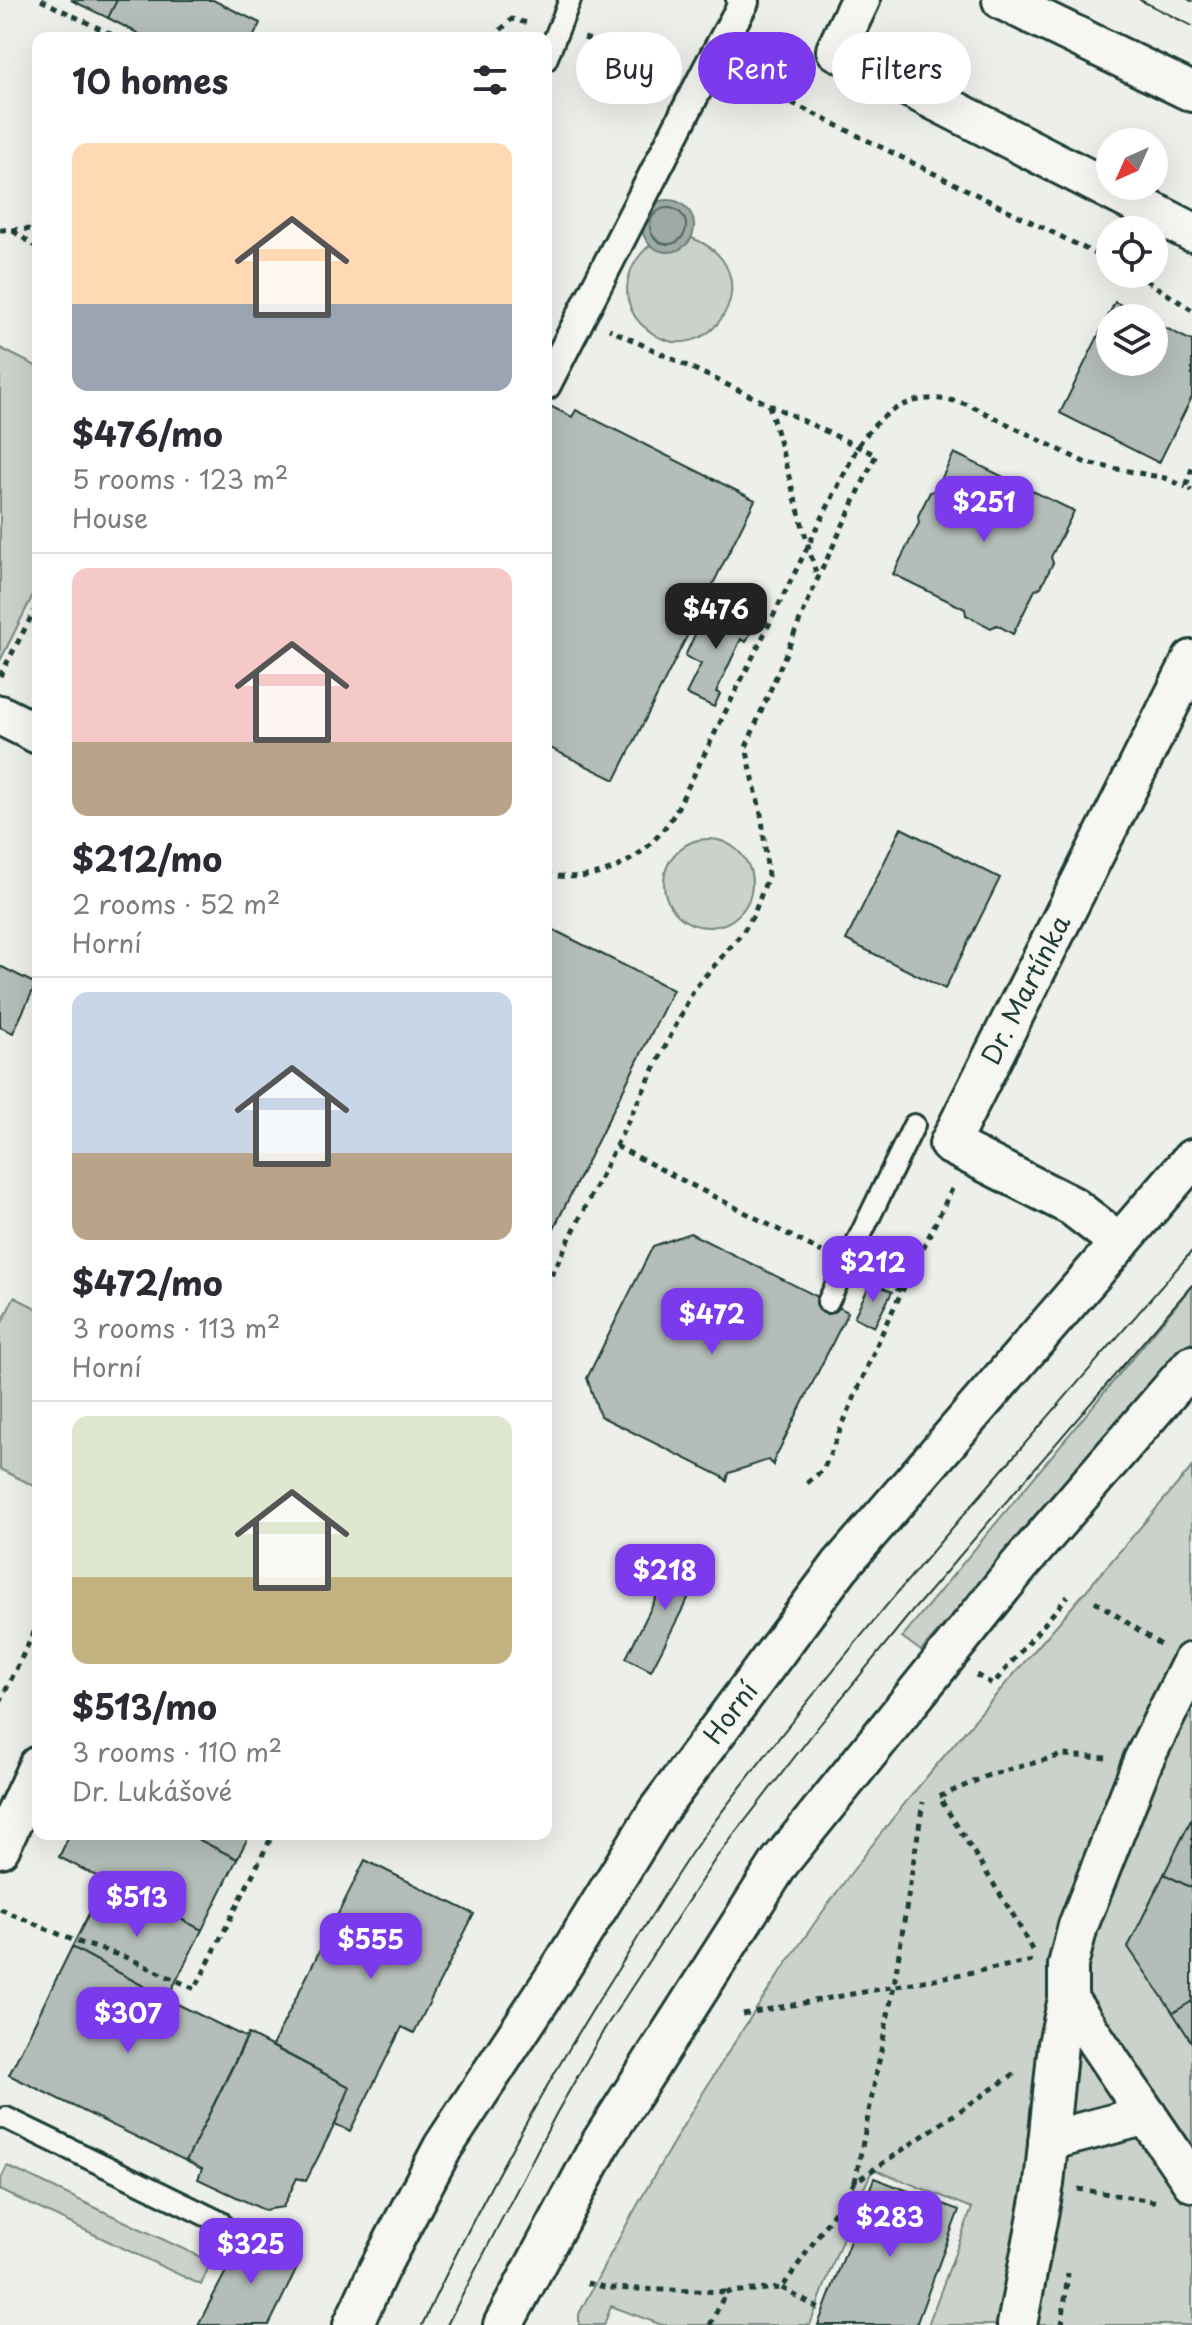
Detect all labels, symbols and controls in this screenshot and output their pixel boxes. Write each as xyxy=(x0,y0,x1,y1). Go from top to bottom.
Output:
chip: Buy xyxy=(576,32,682,104)
chip: Rent xyxy=(698,32,816,104)
chip: Filters xyxy=(832,32,971,104)
text: 10 homes xyxy=(72,54,228,106)
icon: filters xyxy=(468,58,512,102)
north arrow xyxy=(1096,128,1168,200)
map controls xyxy=(1096,128,1168,376)
icon: home xyxy=(220,195,364,339)
button: locate xyxy=(1096,216,1168,288)
button: layers xyxy=(1096,304,1168,376)
text: $476/mo xyxy=(72,407,223,459)
text: 5 rooms · 123 m² xyxy=(72,459,288,498)
pin: $251 xyxy=(937,476,1031,544)
text: $251 xyxy=(953,482,1015,521)
text: House xyxy=(72,498,148,537)
pin: $476 xyxy=(669,583,763,651)
text: $476 xyxy=(683,589,749,628)
icon: home xyxy=(220,620,364,764)
text: $212/mo xyxy=(72,832,222,884)
text: 2 rooms · 52 m² xyxy=(72,884,280,923)
street label: Dr. Martínka xyxy=(970,907,1079,1071)
text: Horní xyxy=(72,923,141,962)
icon: home xyxy=(220,1044,364,1188)
pin: $212 xyxy=(826,1236,920,1304)
text: $212 xyxy=(840,1242,906,1281)
text: $472/mo xyxy=(72,1256,223,1308)
pin: $472 xyxy=(665,1288,759,1356)
text: $472 xyxy=(679,1294,745,1333)
text: 3 rooms · 113 m² xyxy=(72,1308,280,1347)
text: Horní xyxy=(72,1347,141,1386)
icon: home xyxy=(220,1468,364,1612)
pin: $218 xyxy=(618,1544,712,1612)
text: $218 xyxy=(633,1550,697,1589)
street label: Horní xyxy=(693,1672,766,1752)
text: $513/mo xyxy=(72,1680,217,1732)
text: 3 rooms · 110 m² xyxy=(72,1732,282,1771)
text: Dr. Lukášové xyxy=(72,1771,232,1810)
pin: $513 xyxy=(90,1871,184,1939)
text: $513 xyxy=(106,1877,168,1916)
pin: $555 xyxy=(324,1913,418,1981)
text: $555 xyxy=(338,1919,404,1958)
pin: $307 xyxy=(81,1987,175,2055)
text: $307 xyxy=(94,1993,162,2032)
pin: $283 xyxy=(843,2191,937,2259)
text: $283 xyxy=(856,2197,924,2236)
pin: $325 xyxy=(204,2218,298,2286)
text: $325 xyxy=(217,2224,285,2263)

